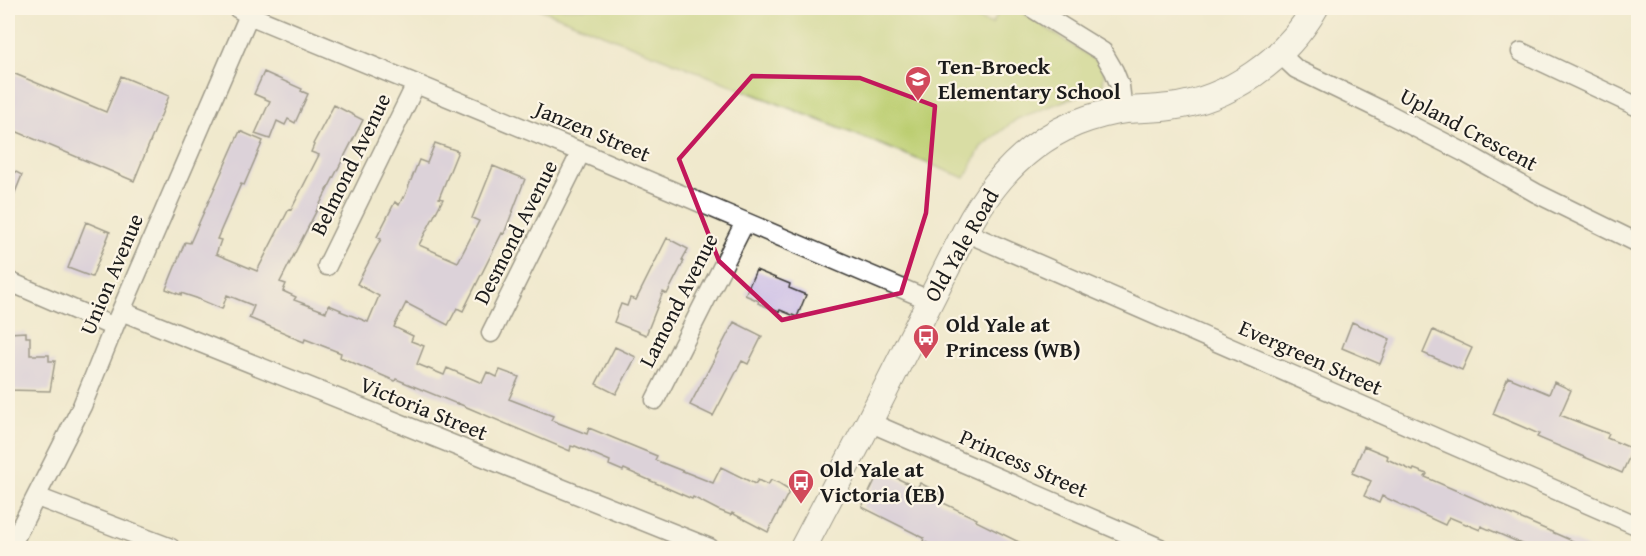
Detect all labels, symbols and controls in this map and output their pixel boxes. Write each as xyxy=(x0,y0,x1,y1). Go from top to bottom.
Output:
place label: Ten-Broeck Elementary School xyxy=(938,50,1121,107)
school or university icon: Ten-Broeck Elementary School xyxy=(903,64,933,102)
street label: Upland Crescent xyxy=(1394,79,1544,179)
street label: Belmond Avenue xyxy=(302,87,398,241)
street label: Janzen Street xyxy=(528,91,656,170)
street label: Desmond Avenue xyxy=(465,154,565,310)
street label: Old Yale Road xyxy=(916,182,1006,307)
street label: Union Avenue xyxy=(71,208,151,340)
street label: Lamond Avenue xyxy=(630,227,726,373)
place label: Old Yale at Princess (WB) xyxy=(946,308,1081,365)
street label: Evergreen Street xyxy=(1234,311,1388,403)
bus stop icon: Old Yale at Princess (WB) xyxy=(911,322,941,360)
street label: Victoria Street xyxy=(355,368,493,448)
street label: Princess Street xyxy=(955,420,1094,506)
place label: Old Yale at Victoria (EB) xyxy=(820,453,945,510)
bus stop icon: Old Yale at Victoria (EB) xyxy=(786,467,816,505)

